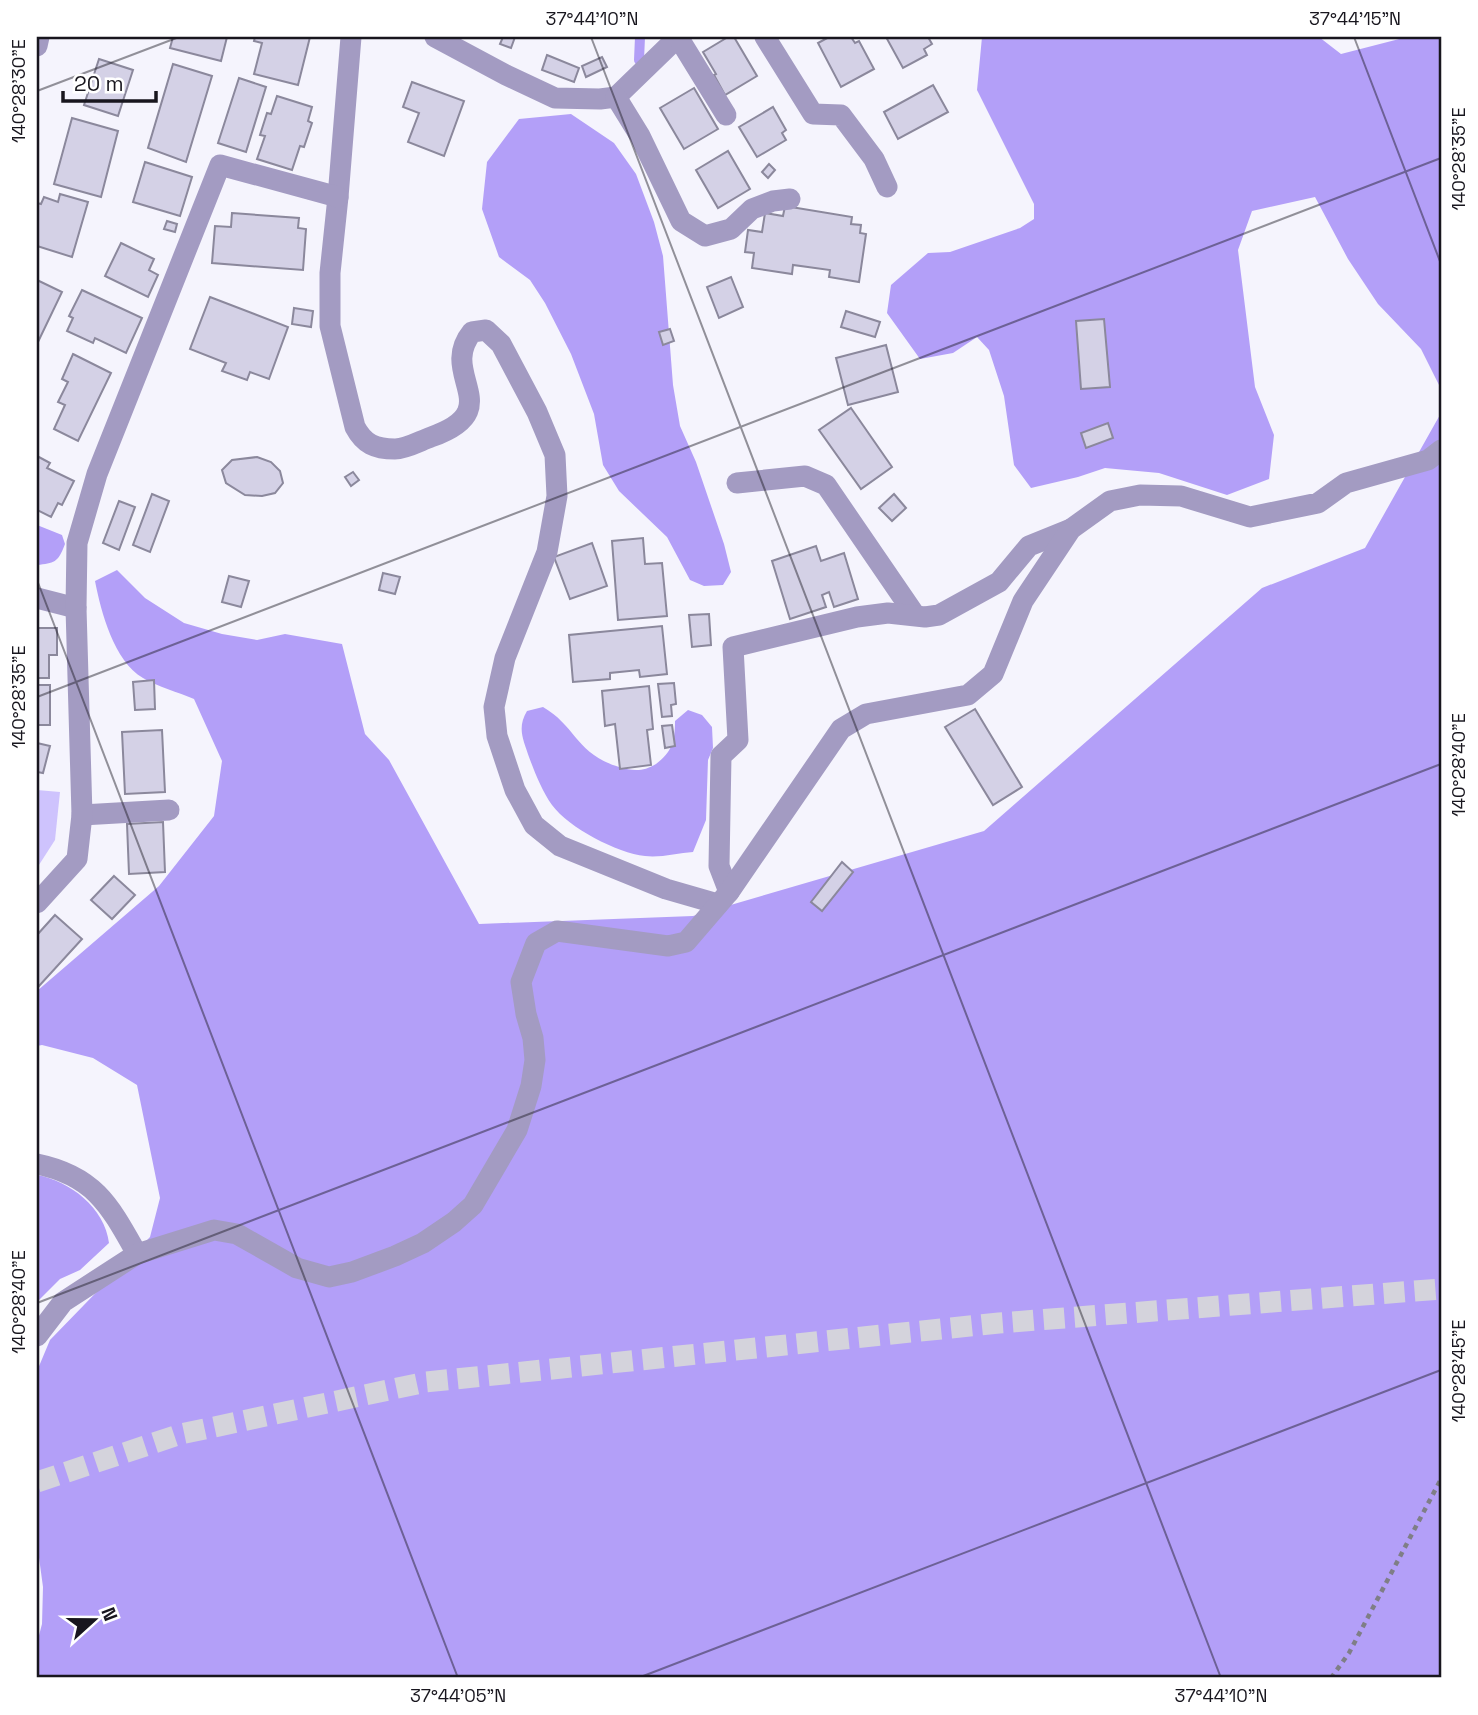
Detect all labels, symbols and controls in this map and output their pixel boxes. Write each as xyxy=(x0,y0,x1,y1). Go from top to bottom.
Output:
text: 37°44'10"N xyxy=(546,7,638,30)
text: 37°44'15"N xyxy=(1309,7,1401,30)
text: 140°28'30"E xyxy=(7,39,30,143)
scale bar xyxy=(63,60,156,104)
text: 20 m xyxy=(74,70,124,97)
text: 140°28'35"E xyxy=(1447,107,1470,211)
text: 140°28'35"E xyxy=(7,645,30,749)
text: 140°28'40"E xyxy=(1447,713,1470,817)
text: 140°28'40"E xyxy=(7,1250,30,1354)
text: 140°28'45"E xyxy=(1447,1320,1470,1422)
north arrow xyxy=(60,1586,130,1656)
text: N xyxy=(95,1604,123,1625)
text: 37°44'05"N xyxy=(410,1684,506,1707)
text: 37°44'10"N xyxy=(1175,1684,1267,1707)

